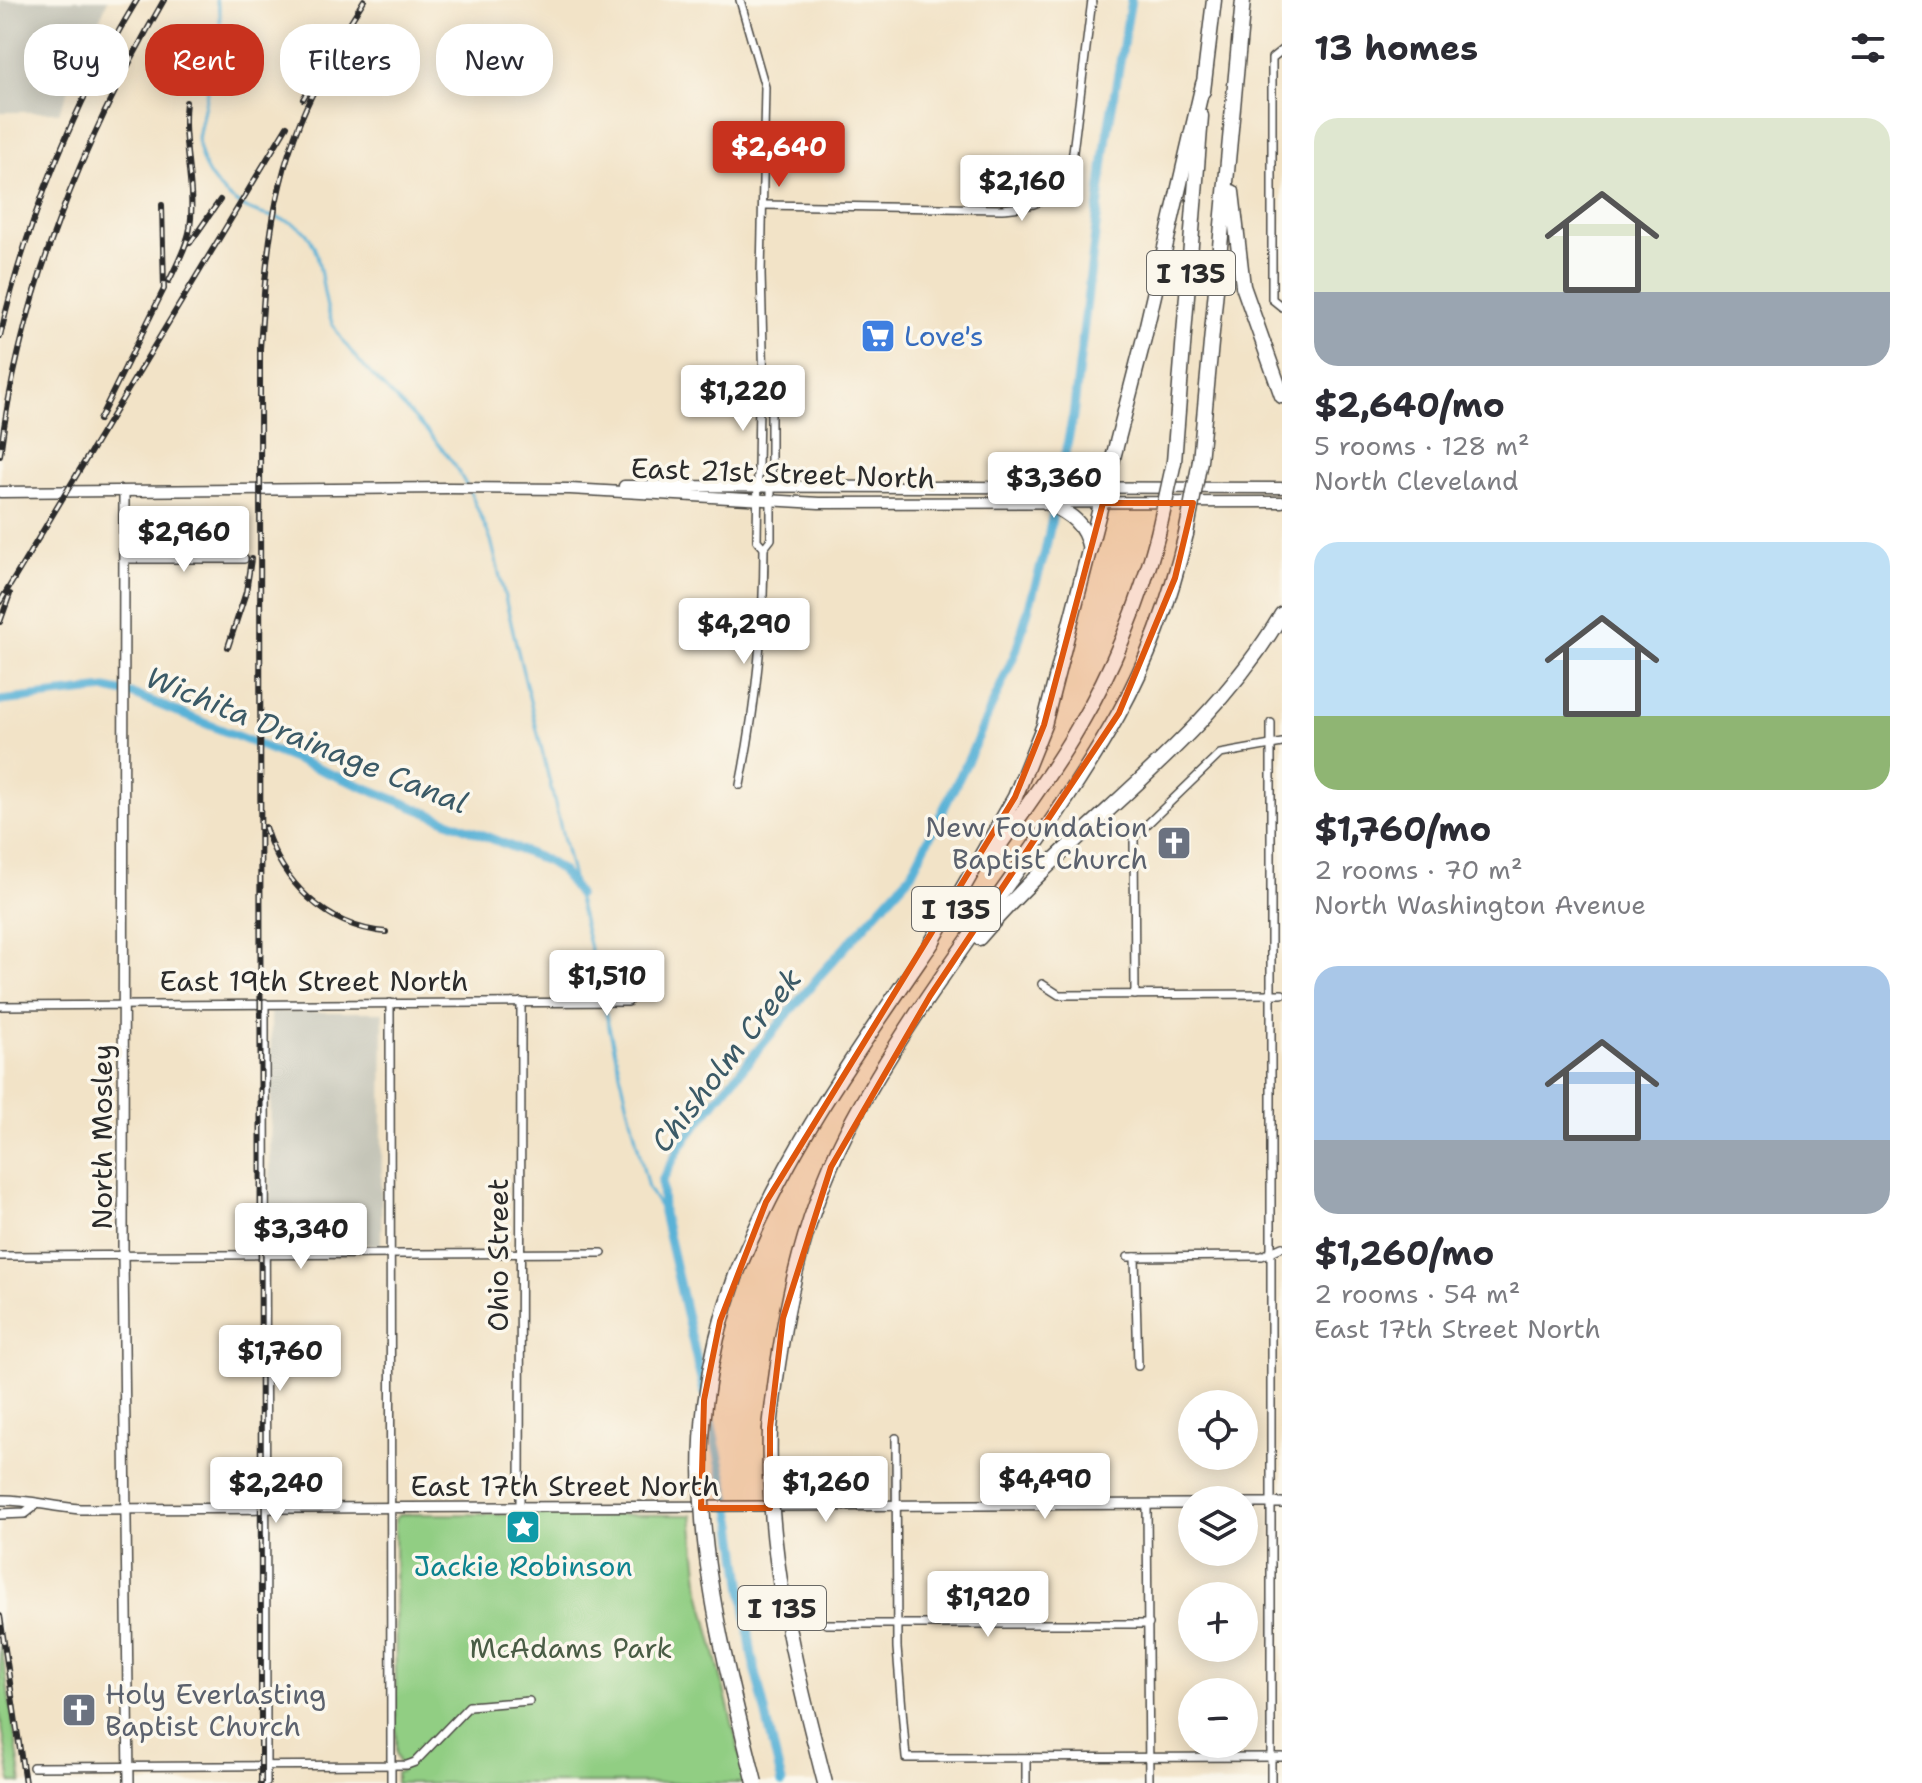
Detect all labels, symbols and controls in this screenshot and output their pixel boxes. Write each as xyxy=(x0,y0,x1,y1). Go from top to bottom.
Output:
chip: Buy xyxy=(24,24,129,96)
chip: Rent xyxy=(145,24,264,96)
chip: Filters xyxy=(280,24,420,96)
chip: New xyxy=(436,24,553,96)
text: 13 homes xyxy=(1314,25,1478,71)
icon: filters xyxy=(1846,26,1890,70)
pin: $2,640 xyxy=(714,121,844,189)
text: $2,640 xyxy=(731,129,827,164)
pin: $2,160 xyxy=(957,155,1087,223)
text: $2,160 xyxy=(978,163,1066,198)
icon: home xyxy=(1530,170,1674,314)
road number: I 135 xyxy=(1147,251,1235,295)
supermarket icon: Love's xyxy=(859,317,897,355)
place label: Love's xyxy=(904,317,984,355)
pin: $1,220 xyxy=(678,365,808,433)
text: $1,220 xyxy=(699,373,787,408)
text: $2,640/mo xyxy=(1314,382,1505,428)
text: 5 rooms · 128 m² xyxy=(1314,428,1530,463)
street label: East 21st Street North xyxy=(630,449,936,497)
pin: $3,360 xyxy=(989,452,1119,520)
text: $3,360 xyxy=(1006,460,1102,495)
text: North Cleveland xyxy=(1314,463,1519,498)
pin: $2,960 xyxy=(119,506,249,574)
text: $2,960 xyxy=(137,514,231,549)
icon: home xyxy=(1530,594,1674,738)
pin: $4,290 xyxy=(679,598,809,666)
text: $4,290 xyxy=(697,606,791,641)
water label: Wichita Drainage Canal xyxy=(140,657,474,823)
text: $1,760/mo xyxy=(1314,806,1491,852)
place label: New Foundation Baptist Church xyxy=(925,808,1148,878)
church icon: New Foundation Baptist Church xyxy=(1155,824,1193,862)
text: 2 rooms · 70 m² xyxy=(1314,852,1523,887)
road number: I 135 xyxy=(912,887,1000,931)
text: North Washington Avenue xyxy=(1314,887,1646,922)
pin: $1,510 xyxy=(542,950,672,1018)
text: $1,510 xyxy=(567,958,647,993)
water label: Chisholm Creek xyxy=(641,959,811,1161)
street label: East 19th Street North xyxy=(159,962,469,1000)
icon: home xyxy=(1530,1018,1674,1162)
street label: North Mosley xyxy=(83,1044,121,1230)
street label: Ohio Street xyxy=(479,1178,517,1332)
pin: $3,340 xyxy=(236,1203,366,1271)
text: $3,340 xyxy=(253,1211,349,1246)
text: $1,260/mo xyxy=(1314,1230,1494,1276)
text: 2 rooms · 54 m² xyxy=(1314,1276,1520,1311)
text: East 17th Street North xyxy=(1314,1311,1601,1346)
pin: $1,760 xyxy=(215,1325,345,1393)
text: $1,760 xyxy=(237,1333,323,1368)
map controls xyxy=(1178,1390,1258,1758)
button: locate xyxy=(1178,1390,1258,1470)
pin: $4,490 xyxy=(980,1453,1110,1521)
pin: $1,260 xyxy=(761,1456,891,1524)
pin: $2,240 xyxy=(211,1457,341,1525)
text: $4,490 xyxy=(998,1461,1092,1496)
text: $1,260 xyxy=(782,1464,870,1499)
text: $2,240 xyxy=(228,1465,324,1500)
street label: East 17th Street North xyxy=(411,1467,719,1505)
button: layers xyxy=(1178,1486,1258,1566)
place icon: Jackie Robinson xyxy=(504,1508,542,1546)
place label: Jackie Robinson xyxy=(413,1547,633,1585)
pin: $1,920 xyxy=(923,1571,1053,1639)
text: $1,920 xyxy=(945,1579,1031,1614)
button: + xyxy=(1178,1582,1258,1662)
road number: I 135 xyxy=(738,1586,826,1630)
park label: McAdams Park xyxy=(469,1629,673,1667)
place label: Holy Everlasting Baptist Church xyxy=(105,1675,326,1745)
button: − xyxy=(1178,1678,1258,1758)
church icon: Holy Everlasting Baptist Church xyxy=(60,1691,98,1729)

